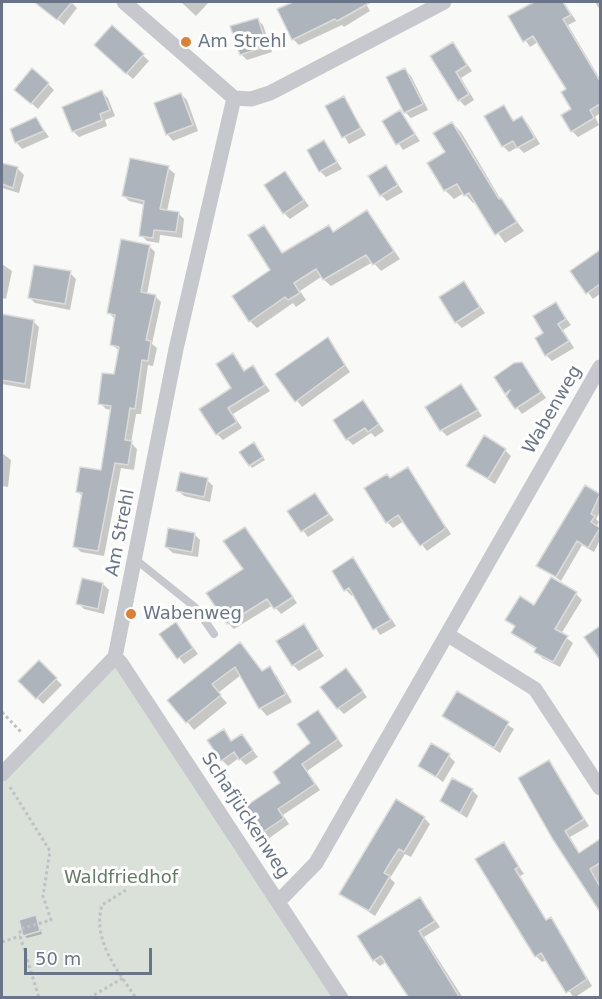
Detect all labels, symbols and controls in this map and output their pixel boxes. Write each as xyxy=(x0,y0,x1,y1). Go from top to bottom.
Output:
place label: Am Strehl xyxy=(198,31,287,53)
marker: Am Strehl xyxy=(179,35,193,49)
street label: Wabenweg xyxy=(519,362,587,458)
street label: Am Strehl xyxy=(102,487,140,579)
place label: Wabenweg xyxy=(143,603,242,625)
marker: Wabenweg xyxy=(124,607,138,621)
street label: Schafjückenweg xyxy=(196,749,294,883)
park label: Waldfriedhof xyxy=(64,867,178,889)
scale bar xyxy=(27,936,154,974)
text: 50 m xyxy=(35,948,81,969)

